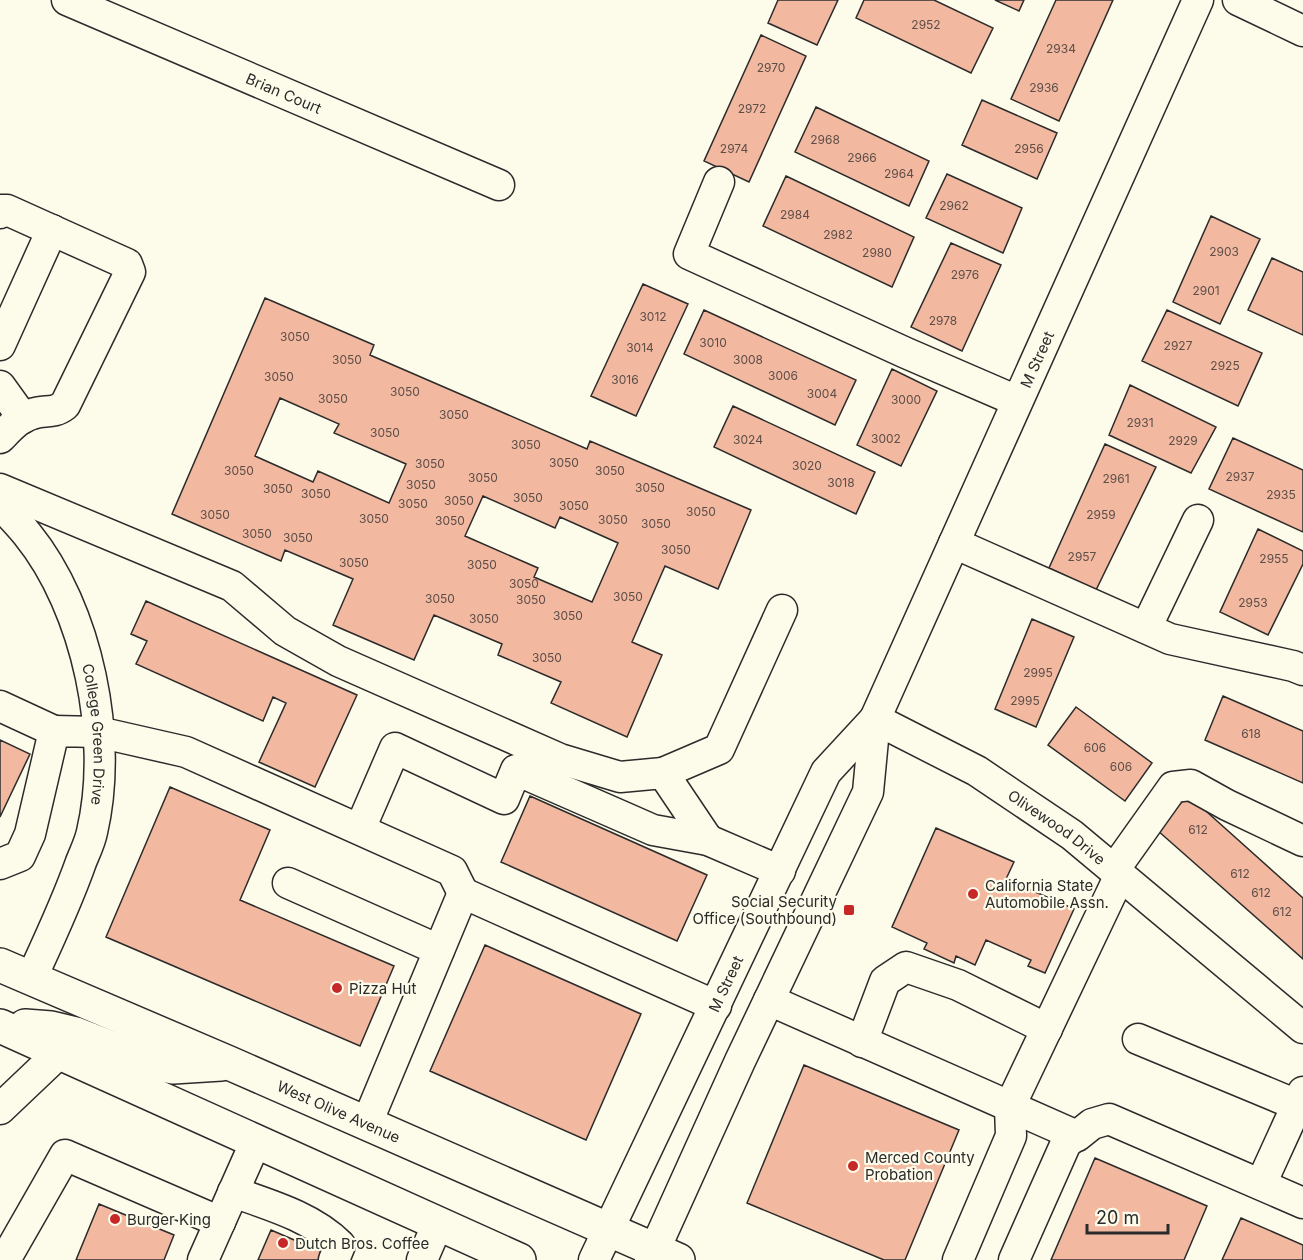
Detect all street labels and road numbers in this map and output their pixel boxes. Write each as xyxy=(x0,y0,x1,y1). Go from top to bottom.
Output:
street label: Brian Court xyxy=(243,68,325,118)
street label: M Street xyxy=(1016,328,1058,391)
street label: College Green Drive xyxy=(79,661,109,806)
street label: Olivewood Drive xyxy=(1004,785,1110,869)
street label: M Street xyxy=(704,952,747,1015)
street label: West Olive Avenue xyxy=(274,1076,403,1146)

